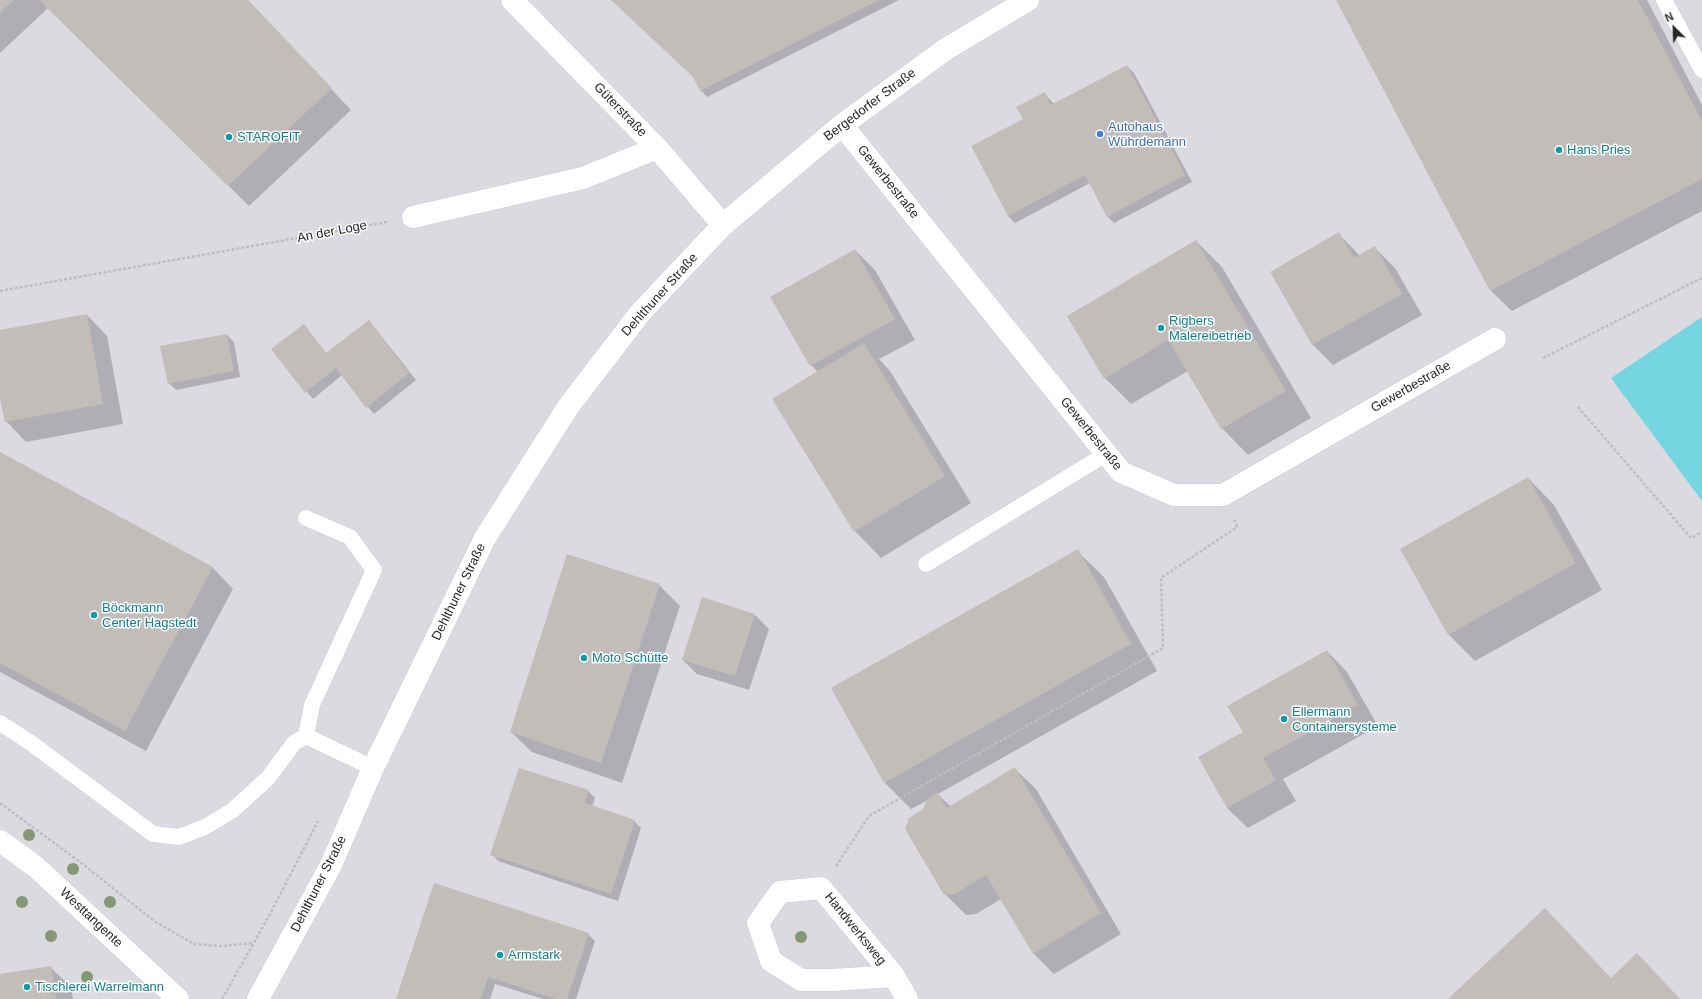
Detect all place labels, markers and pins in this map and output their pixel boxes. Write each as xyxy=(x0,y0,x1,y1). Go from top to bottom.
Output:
place label: Autohaus Wührdemann xyxy=(1108,119,1186,150)
place label: STAROFIT xyxy=(237,129,300,145)
marker: Autohaus Wührdemann xyxy=(1095,129,1105,139)
marker: STAROFIT xyxy=(224,132,234,142)
place label: Hans Pries xyxy=(1567,142,1631,158)
marker: Hans Pries xyxy=(1554,145,1564,155)
place label: Rigbers Malereibetrieb xyxy=(1169,313,1251,344)
marker: Rigbers Malereibetrieb xyxy=(1156,323,1166,333)
place label: Böckmann Center Hagstedt xyxy=(102,600,197,631)
marker: Böckmann Center Hagstedt xyxy=(89,610,99,620)
place label: Moto Schütte xyxy=(592,650,669,666)
marker: Moto Schütte xyxy=(579,653,589,663)
place label: Ellermann Containersysteme xyxy=(1292,704,1397,735)
marker: Ellermann Containersysteme xyxy=(1279,714,1289,724)
place label: Armstark xyxy=(508,947,560,963)
marker: Armstark xyxy=(495,950,505,960)
place label: Tischlerei Warrelmann xyxy=(35,979,164,995)
marker: Tischlerei Warrelmann xyxy=(22,982,32,992)

